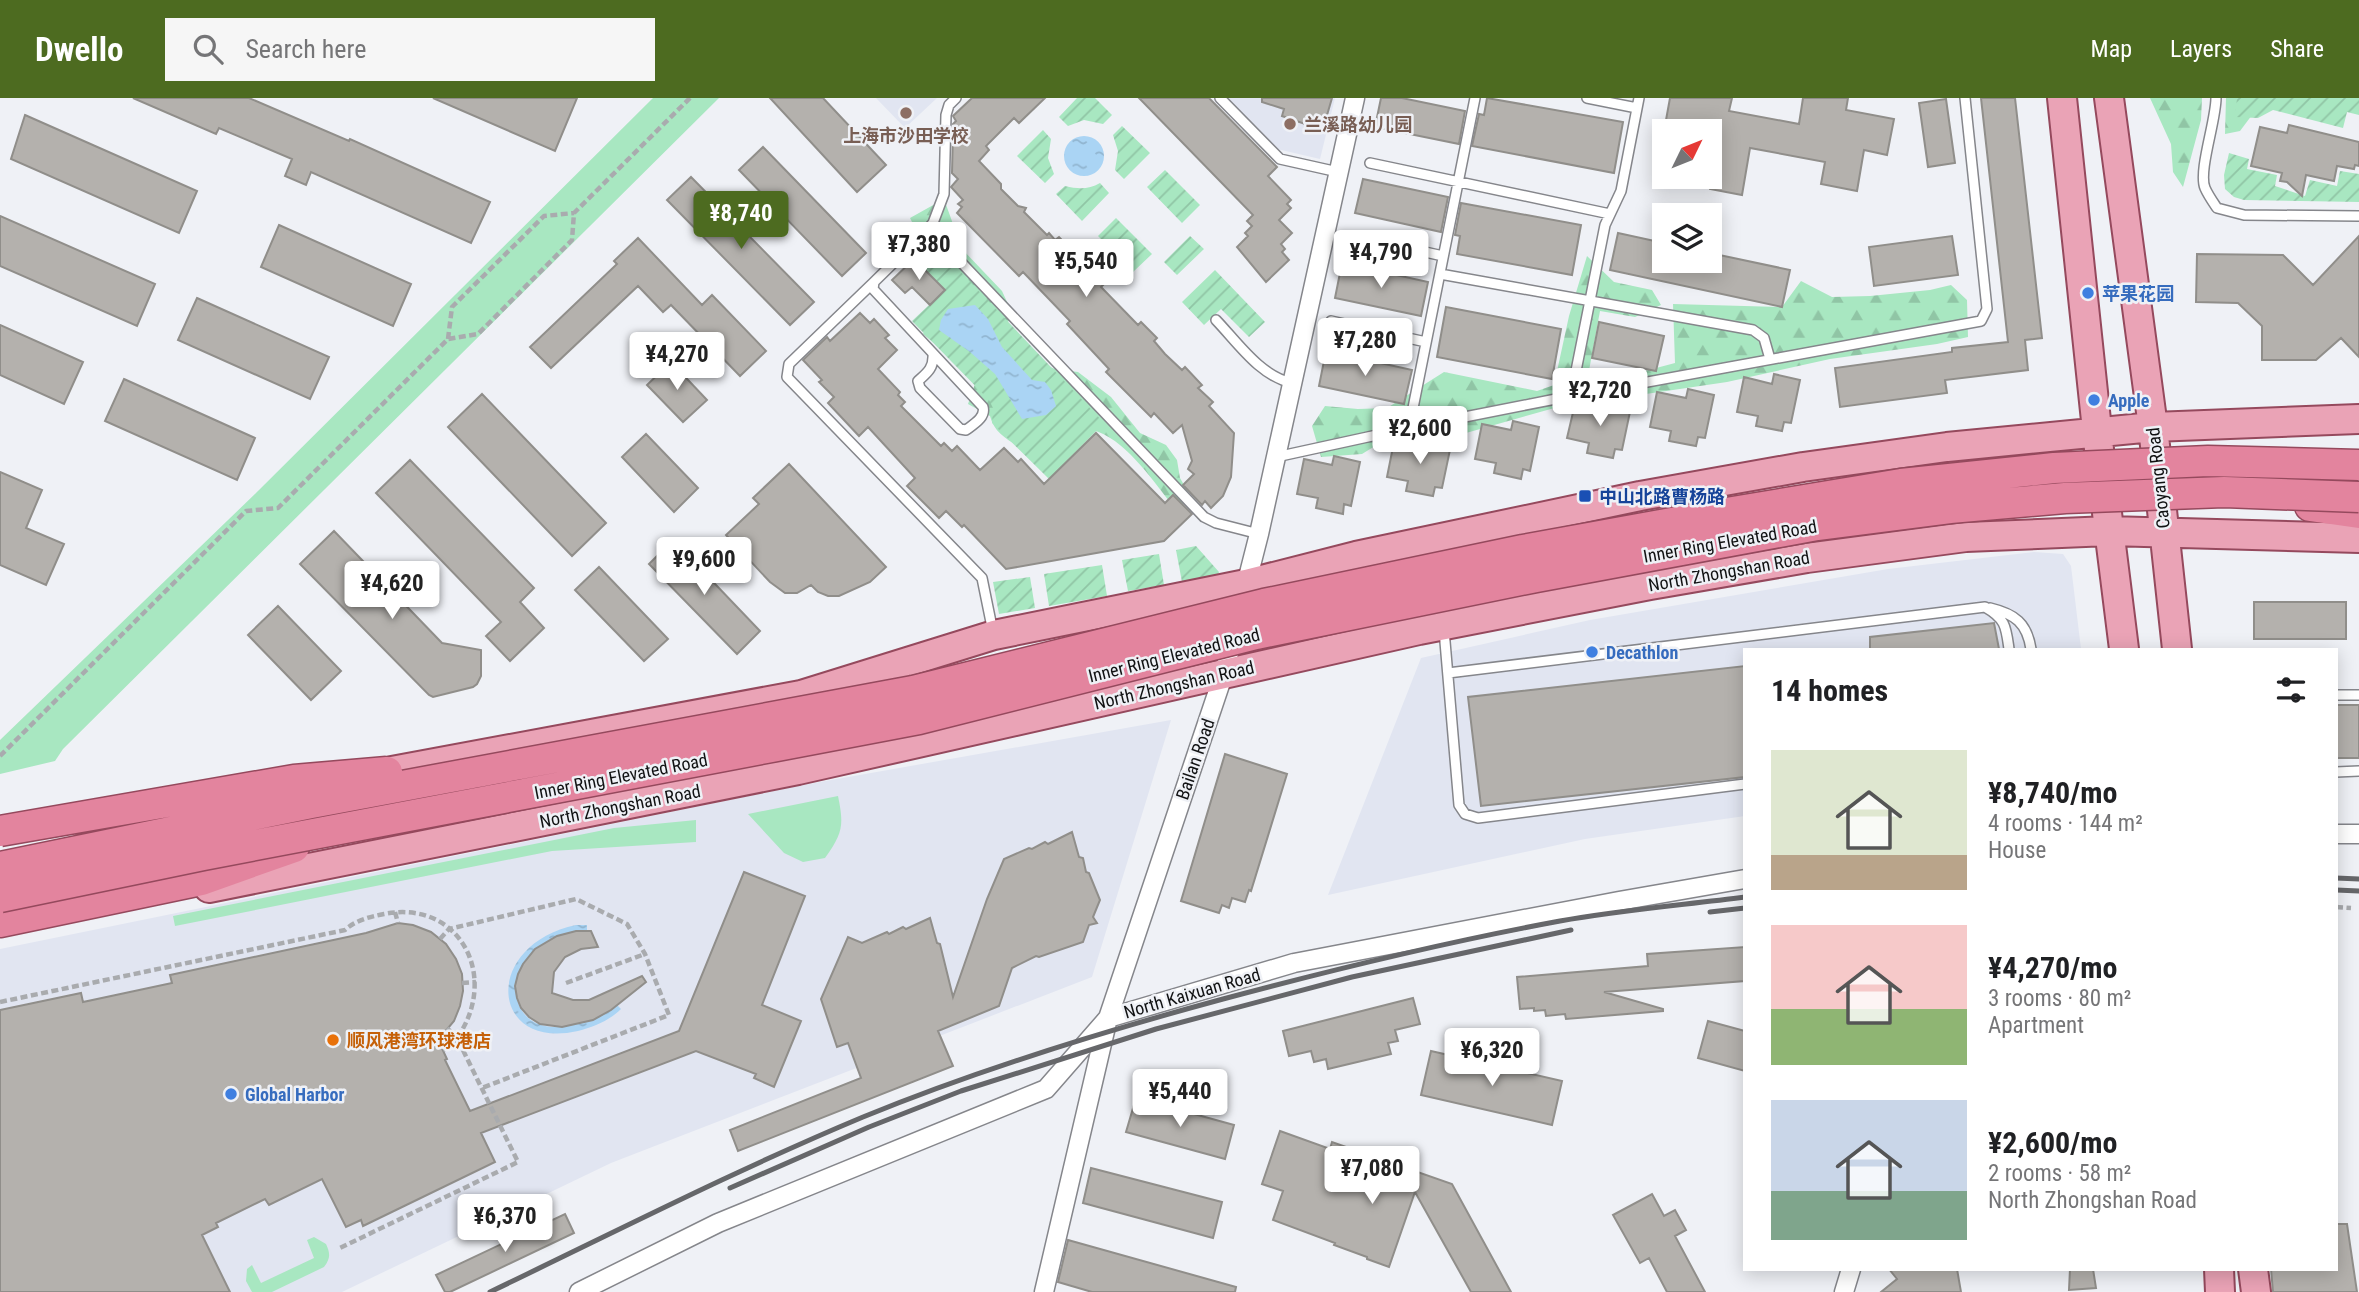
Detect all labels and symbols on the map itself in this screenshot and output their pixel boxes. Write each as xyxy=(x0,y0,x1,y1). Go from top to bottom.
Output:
marker: 上海市沙田学校 xyxy=(898,105,914,121)
place label: 兰溪路幼儿园 xyxy=(1304,114,1412,135)
marker: 兰溪路幼儿园 xyxy=(1282,116,1298,132)
north arrow xyxy=(1652,119,1722,189)
place label: 上海市沙田学校 xyxy=(843,125,969,146)
pin: ¥8,740 xyxy=(684,192,798,251)
pin: ¥7,380 xyxy=(862,222,976,282)
pin: ¥4,790 xyxy=(1324,230,1438,290)
pin: ¥5,540 xyxy=(1029,240,1143,299)
place label: 苹果花园 xyxy=(2102,283,2174,304)
marker: 苹果花园 xyxy=(2080,285,2096,301)
pin: ¥7,280 xyxy=(1308,318,1422,378)
pin: ¥4,270 xyxy=(620,332,734,392)
pin: ¥2,720 xyxy=(1543,368,1657,428)
place label: Apple xyxy=(2108,390,2150,411)
marker: Apple xyxy=(2086,392,2102,408)
pin: ¥2,600 xyxy=(1363,406,1477,466)
street label: Caoyang Road xyxy=(2142,426,2174,530)
place label: 中山北路曹杨路 xyxy=(1599,486,1725,507)
marker: 中山北路曹杨路 xyxy=(1577,488,1593,504)
street label: Inner Ring Elevated Road xyxy=(1642,515,1818,567)
pin: ¥9,600 xyxy=(647,538,761,597)
street label: North Zhongshan Road xyxy=(1647,546,1811,596)
pin: ¥4,620 xyxy=(335,561,449,621)
street label: Inner Ring Elevated Road xyxy=(1086,624,1262,686)
place label: Decathlon xyxy=(1606,642,1678,663)
marker: Decathlon xyxy=(1584,644,1600,660)
street label: North Zhongshan Road xyxy=(1092,656,1256,714)
street label: Bailan Road xyxy=(1171,716,1219,802)
street label: Inner Ring Elevated Road xyxy=(533,749,709,803)
street label: North Zhongshan Road xyxy=(538,780,702,832)
street label: North Kaixuan Road xyxy=(1121,963,1263,1023)
pin: ¥6,320 xyxy=(1435,1028,1549,1088)
place label: 顺风港湾环球港店 xyxy=(347,1030,491,1051)
marker: 顺风港湾环球港店 xyxy=(325,1032,341,1048)
pin: ¥5,440 xyxy=(1123,1070,1237,1129)
place label: Global Harbor xyxy=(245,1084,344,1105)
marker: Global Harbor xyxy=(223,1086,239,1102)
pin: ¥7,080 xyxy=(1315,1146,1429,1206)
pin: ¥6,370 xyxy=(448,1194,562,1254)

